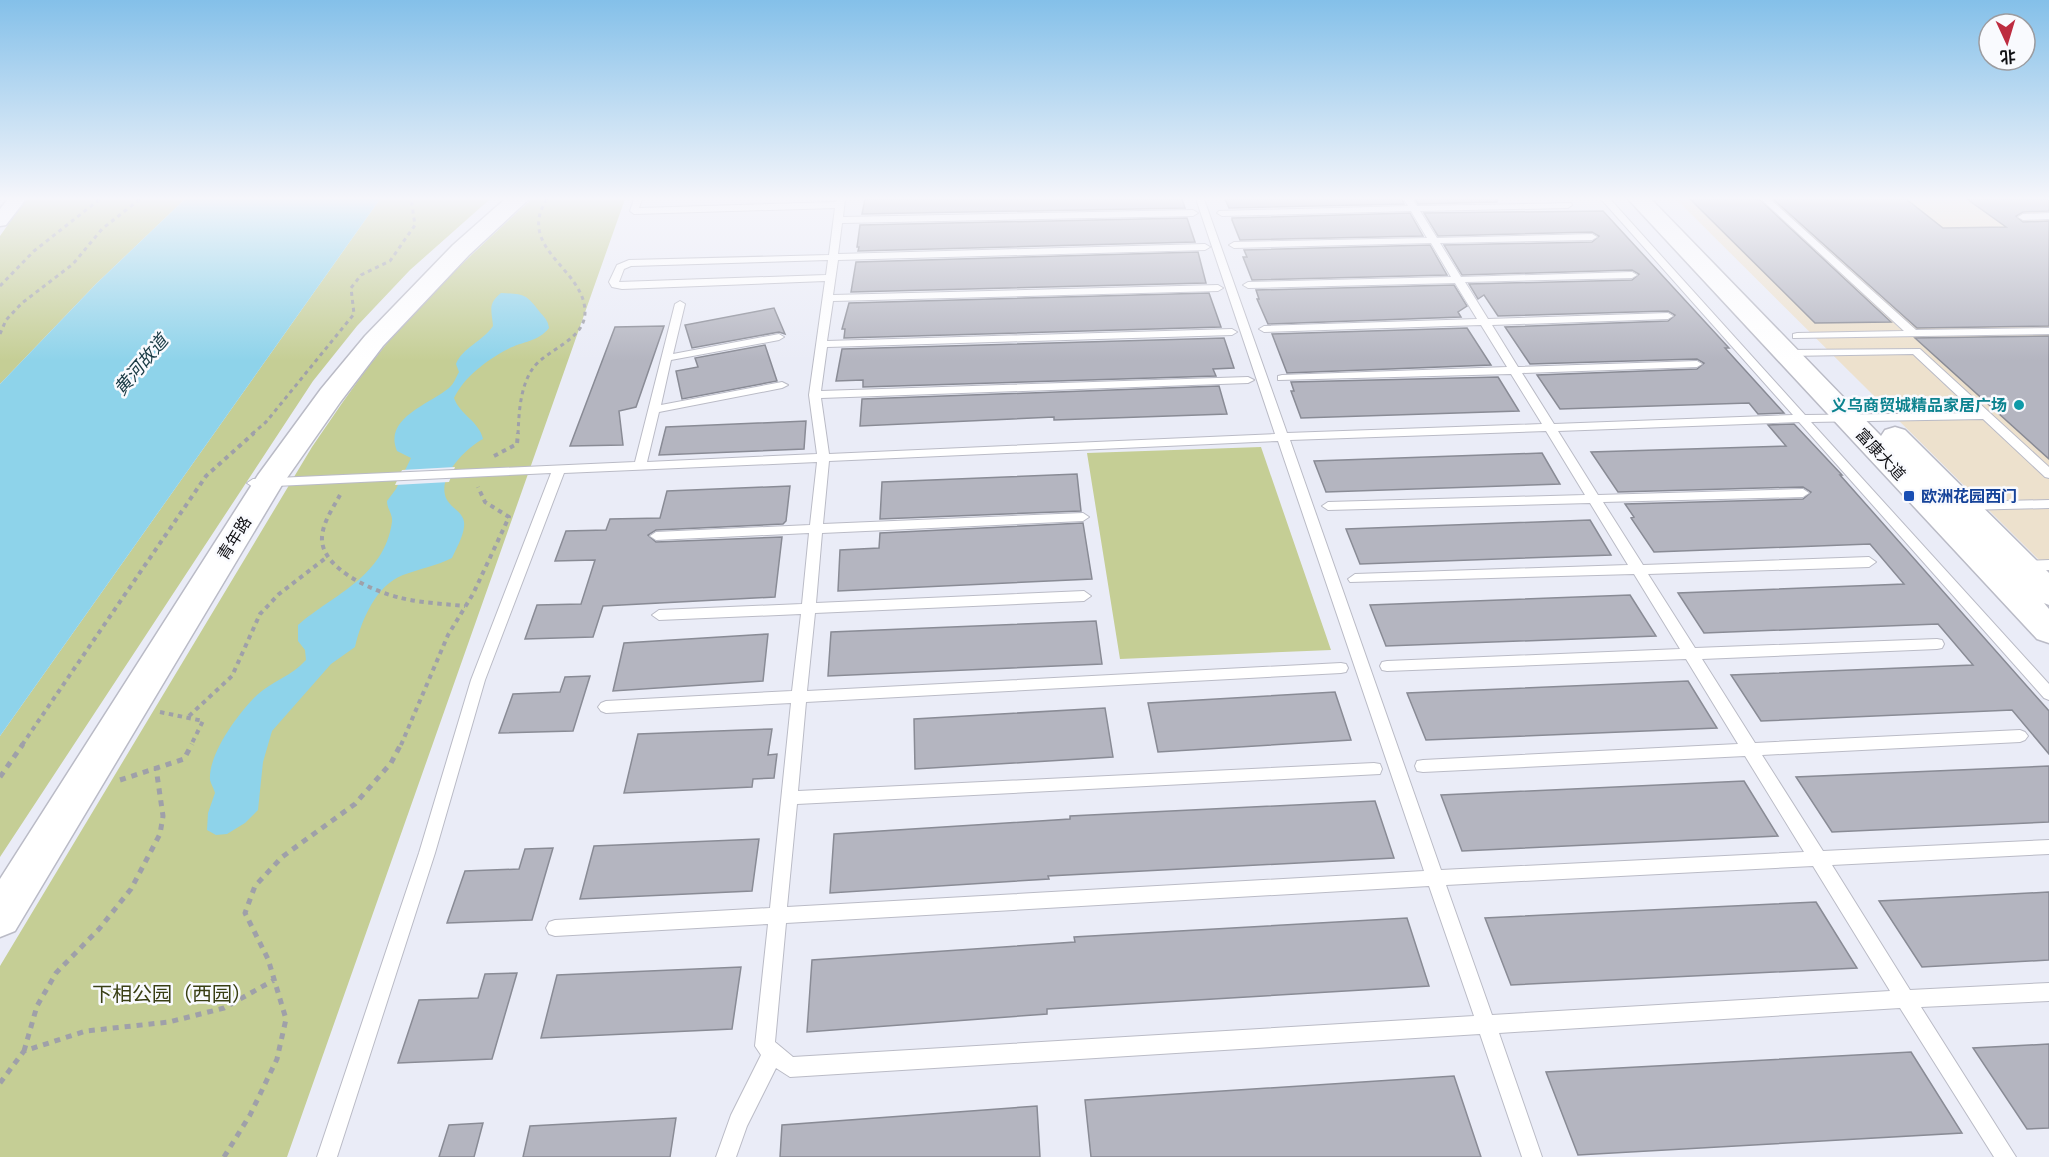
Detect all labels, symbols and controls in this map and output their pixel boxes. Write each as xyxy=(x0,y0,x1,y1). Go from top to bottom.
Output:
north arrow xyxy=(1977,12,2037,72)
text: 北 xyxy=(1999,46,2017,67)
water label: 黄河故道 xyxy=(109,328,174,400)
place label: 义乌商贸城精品家居广场 xyxy=(1831,396,2007,415)
marker: 义乌商贸城精品家居广场 xyxy=(2012,398,2026,412)
street label: 富康大道 xyxy=(1852,424,1909,484)
place label: 欧洲花园西门 xyxy=(1921,487,2017,506)
marker: 欧洲花园西门 xyxy=(1902,489,1916,503)
street label: 青年路 xyxy=(214,513,255,564)
park label: 下相公园（西园） xyxy=(92,982,252,1006)

